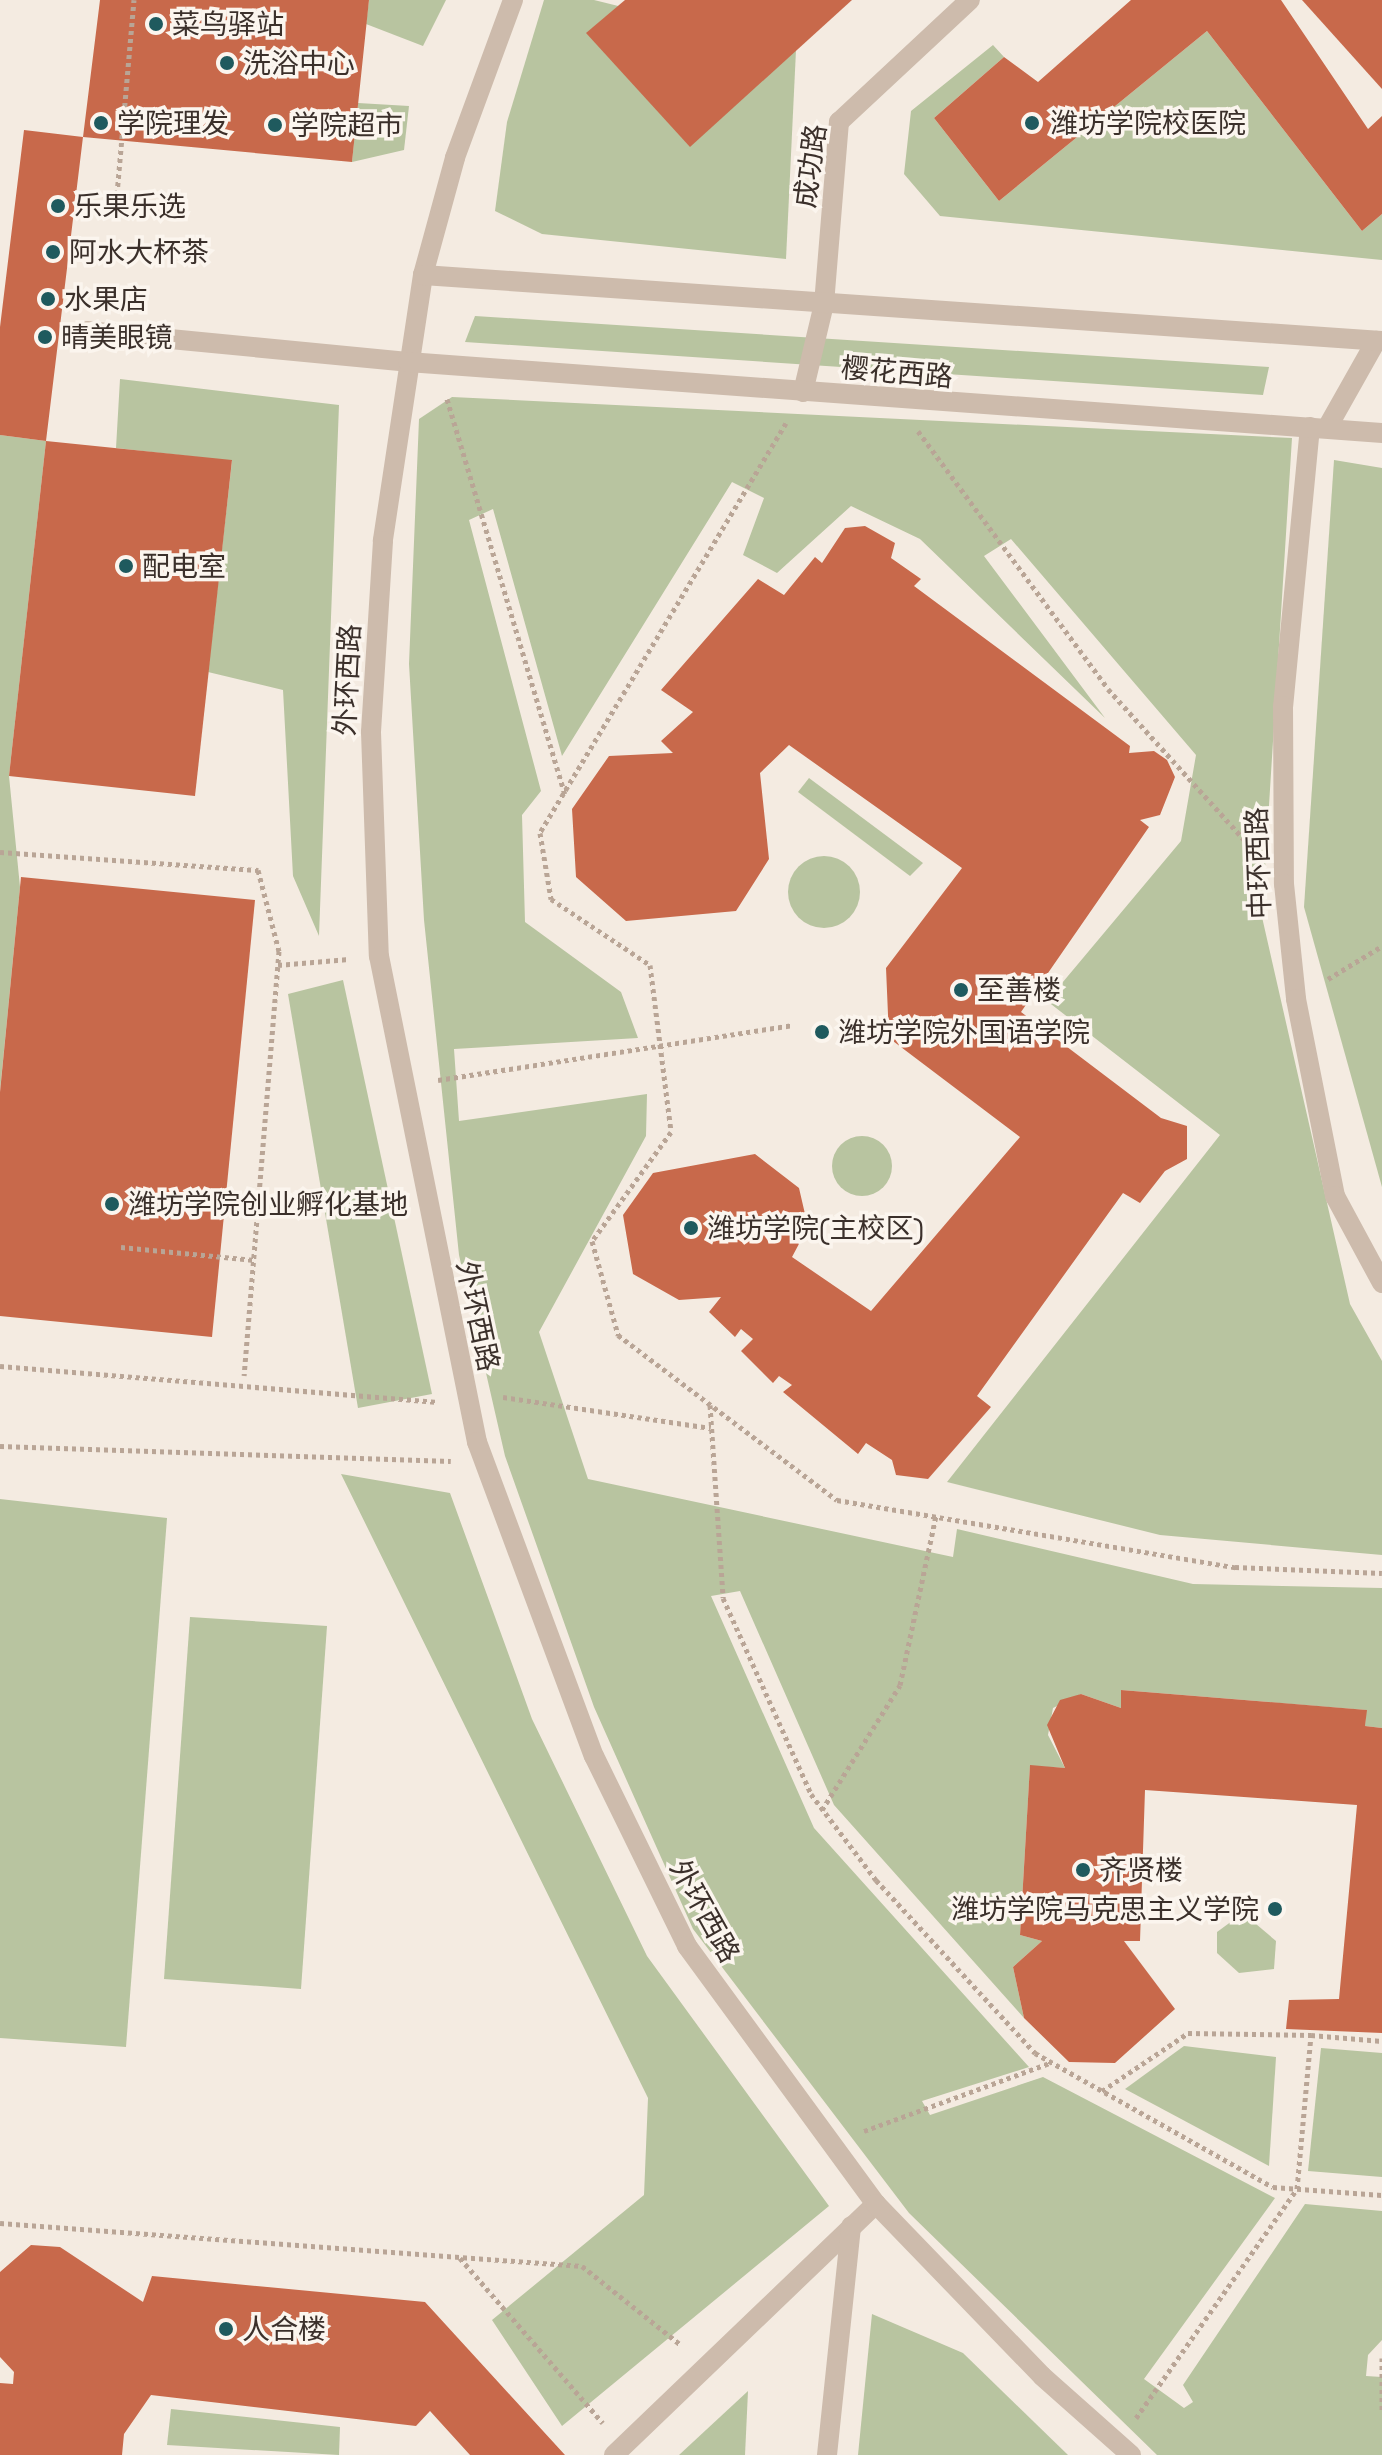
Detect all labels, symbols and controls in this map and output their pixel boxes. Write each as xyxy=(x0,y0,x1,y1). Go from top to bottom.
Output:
place label: 菜鸟驿站 xyxy=(172,7,284,41)
marker: 菜鸟驿站 xyxy=(147,15,165,33)
place label: 洗浴中心 xyxy=(243,46,355,80)
marker: 洗浴中心 xyxy=(218,54,236,72)
place label: 学院理发 xyxy=(117,106,229,140)
place label: 潍坊学院校医院 xyxy=(1050,106,1246,140)
place label: 学院超市 xyxy=(291,108,403,142)
marker: 潍坊学院校医院 xyxy=(1021,112,1043,134)
marker: 学院理发 xyxy=(92,114,110,132)
marker: 学院超市 xyxy=(266,116,284,134)
street label: 成功路 xyxy=(788,122,832,210)
place label: 乐果乐选 xyxy=(74,189,186,223)
marker: 乐果乐选 xyxy=(49,197,67,215)
place label: 阿水大杯茶 xyxy=(69,235,209,269)
marker: 阿水大杯茶 xyxy=(44,243,62,261)
place label: 水果店 xyxy=(64,282,148,316)
marker: 水果店 xyxy=(39,290,57,308)
place label: 晴美眼镜 xyxy=(61,320,173,354)
marker: 晴美眼镜 xyxy=(36,328,54,346)
street label: 樱花西路 xyxy=(840,350,954,394)
place label: 配电室 xyxy=(142,549,226,583)
marker: 配电室 xyxy=(117,557,135,575)
street label: 外环西路 xyxy=(327,623,367,737)
street label: 中环西路 xyxy=(1239,806,1277,920)
place label: 至善楼 xyxy=(977,973,1061,1007)
marker: 至善楼 xyxy=(952,981,970,999)
place label: 潍坊学院外国语学院 xyxy=(838,1015,1090,1049)
marker: 潍坊学院外国语学院 xyxy=(813,1023,831,1041)
place label: 潍坊学院创业孵化基地 xyxy=(128,1187,408,1221)
marker: 潍坊学院创业孵化基地 xyxy=(103,1195,121,1213)
place label: 潍坊学院(主校区) xyxy=(707,1211,924,1245)
marker: 潍坊学院(主校区) xyxy=(682,1219,700,1237)
street label: 外环西路 xyxy=(450,1258,506,1374)
place label: 齐贤楼 xyxy=(1099,1853,1183,1887)
street label: 外环西路 xyxy=(663,1854,747,1968)
marker: 齐贤楼 xyxy=(1074,1861,1092,1879)
place label: 潍坊学院马克思主义学院 xyxy=(951,1892,1259,1926)
marker: 潍坊学院马克思主义学院 xyxy=(1266,1900,1284,1918)
place label: 人合楼 xyxy=(242,2312,326,2346)
marker: 人合楼 xyxy=(217,2320,235,2338)

